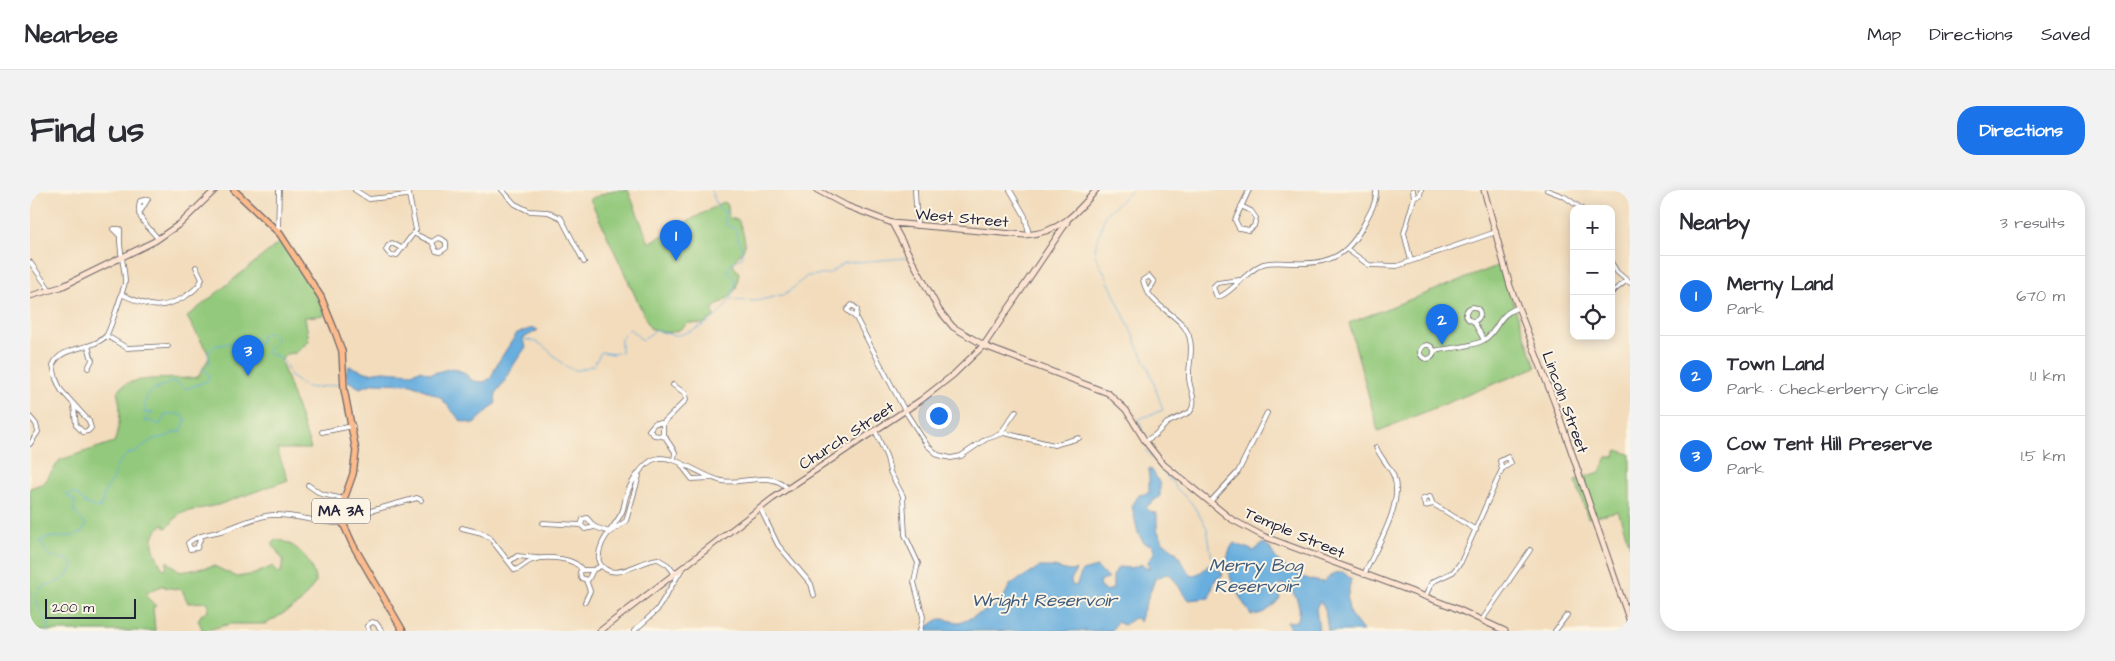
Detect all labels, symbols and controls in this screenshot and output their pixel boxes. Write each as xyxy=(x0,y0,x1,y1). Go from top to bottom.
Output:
text: Nearbee xyxy=(25,18,118,52)
text: Map xyxy=(1867,22,1901,47)
text: Directions xyxy=(1929,22,2013,47)
text: Saved xyxy=(2041,22,2090,47)
text: Find us xyxy=(30,106,144,155)
button: Directions xyxy=(1957,106,2085,155)
street label: West Street xyxy=(914,203,1010,233)
map controls xyxy=(1570,205,1615,340)
button: + xyxy=(1570,205,1615,250)
text: Nearby xyxy=(1680,208,1750,237)
text: 3 results xyxy=(2000,212,2065,234)
pin: 1 xyxy=(660,220,692,261)
button: − xyxy=(1570,250,1615,295)
text: Merny Land xyxy=(1727,271,1833,298)
text: 1 xyxy=(1695,285,1697,307)
text: 670 m xyxy=(2016,285,2065,307)
button: locate xyxy=(1570,295,1615,340)
text: Park xyxy=(1727,298,1764,320)
pin: 2 xyxy=(1426,304,1458,345)
pin: 3 xyxy=(232,335,264,376)
street label: Lincoln Street xyxy=(1536,348,1594,457)
text: Town Land xyxy=(1727,351,1824,378)
text: 2 xyxy=(1691,365,1701,387)
text: 1.1 km xyxy=(2030,365,2065,387)
text: Park · Checkerberry Circle xyxy=(1727,378,1939,400)
street label: Church Street xyxy=(794,396,899,475)
your location xyxy=(926,403,952,429)
text: Cow Tent Hill Preserve xyxy=(1727,431,1932,458)
text: 3 xyxy=(1692,445,1700,467)
text: 1.5 km xyxy=(2021,445,2065,467)
text: Park xyxy=(1727,458,1764,480)
road number: MA 3A xyxy=(312,498,370,524)
street label: Temple Street xyxy=(1241,502,1349,564)
water label: Merry Bog Reservoir xyxy=(1209,553,1305,599)
water label: Wright Reservoir xyxy=(971,588,1119,614)
scale bar xyxy=(45,596,136,619)
text: 200 m xyxy=(52,598,94,618)

